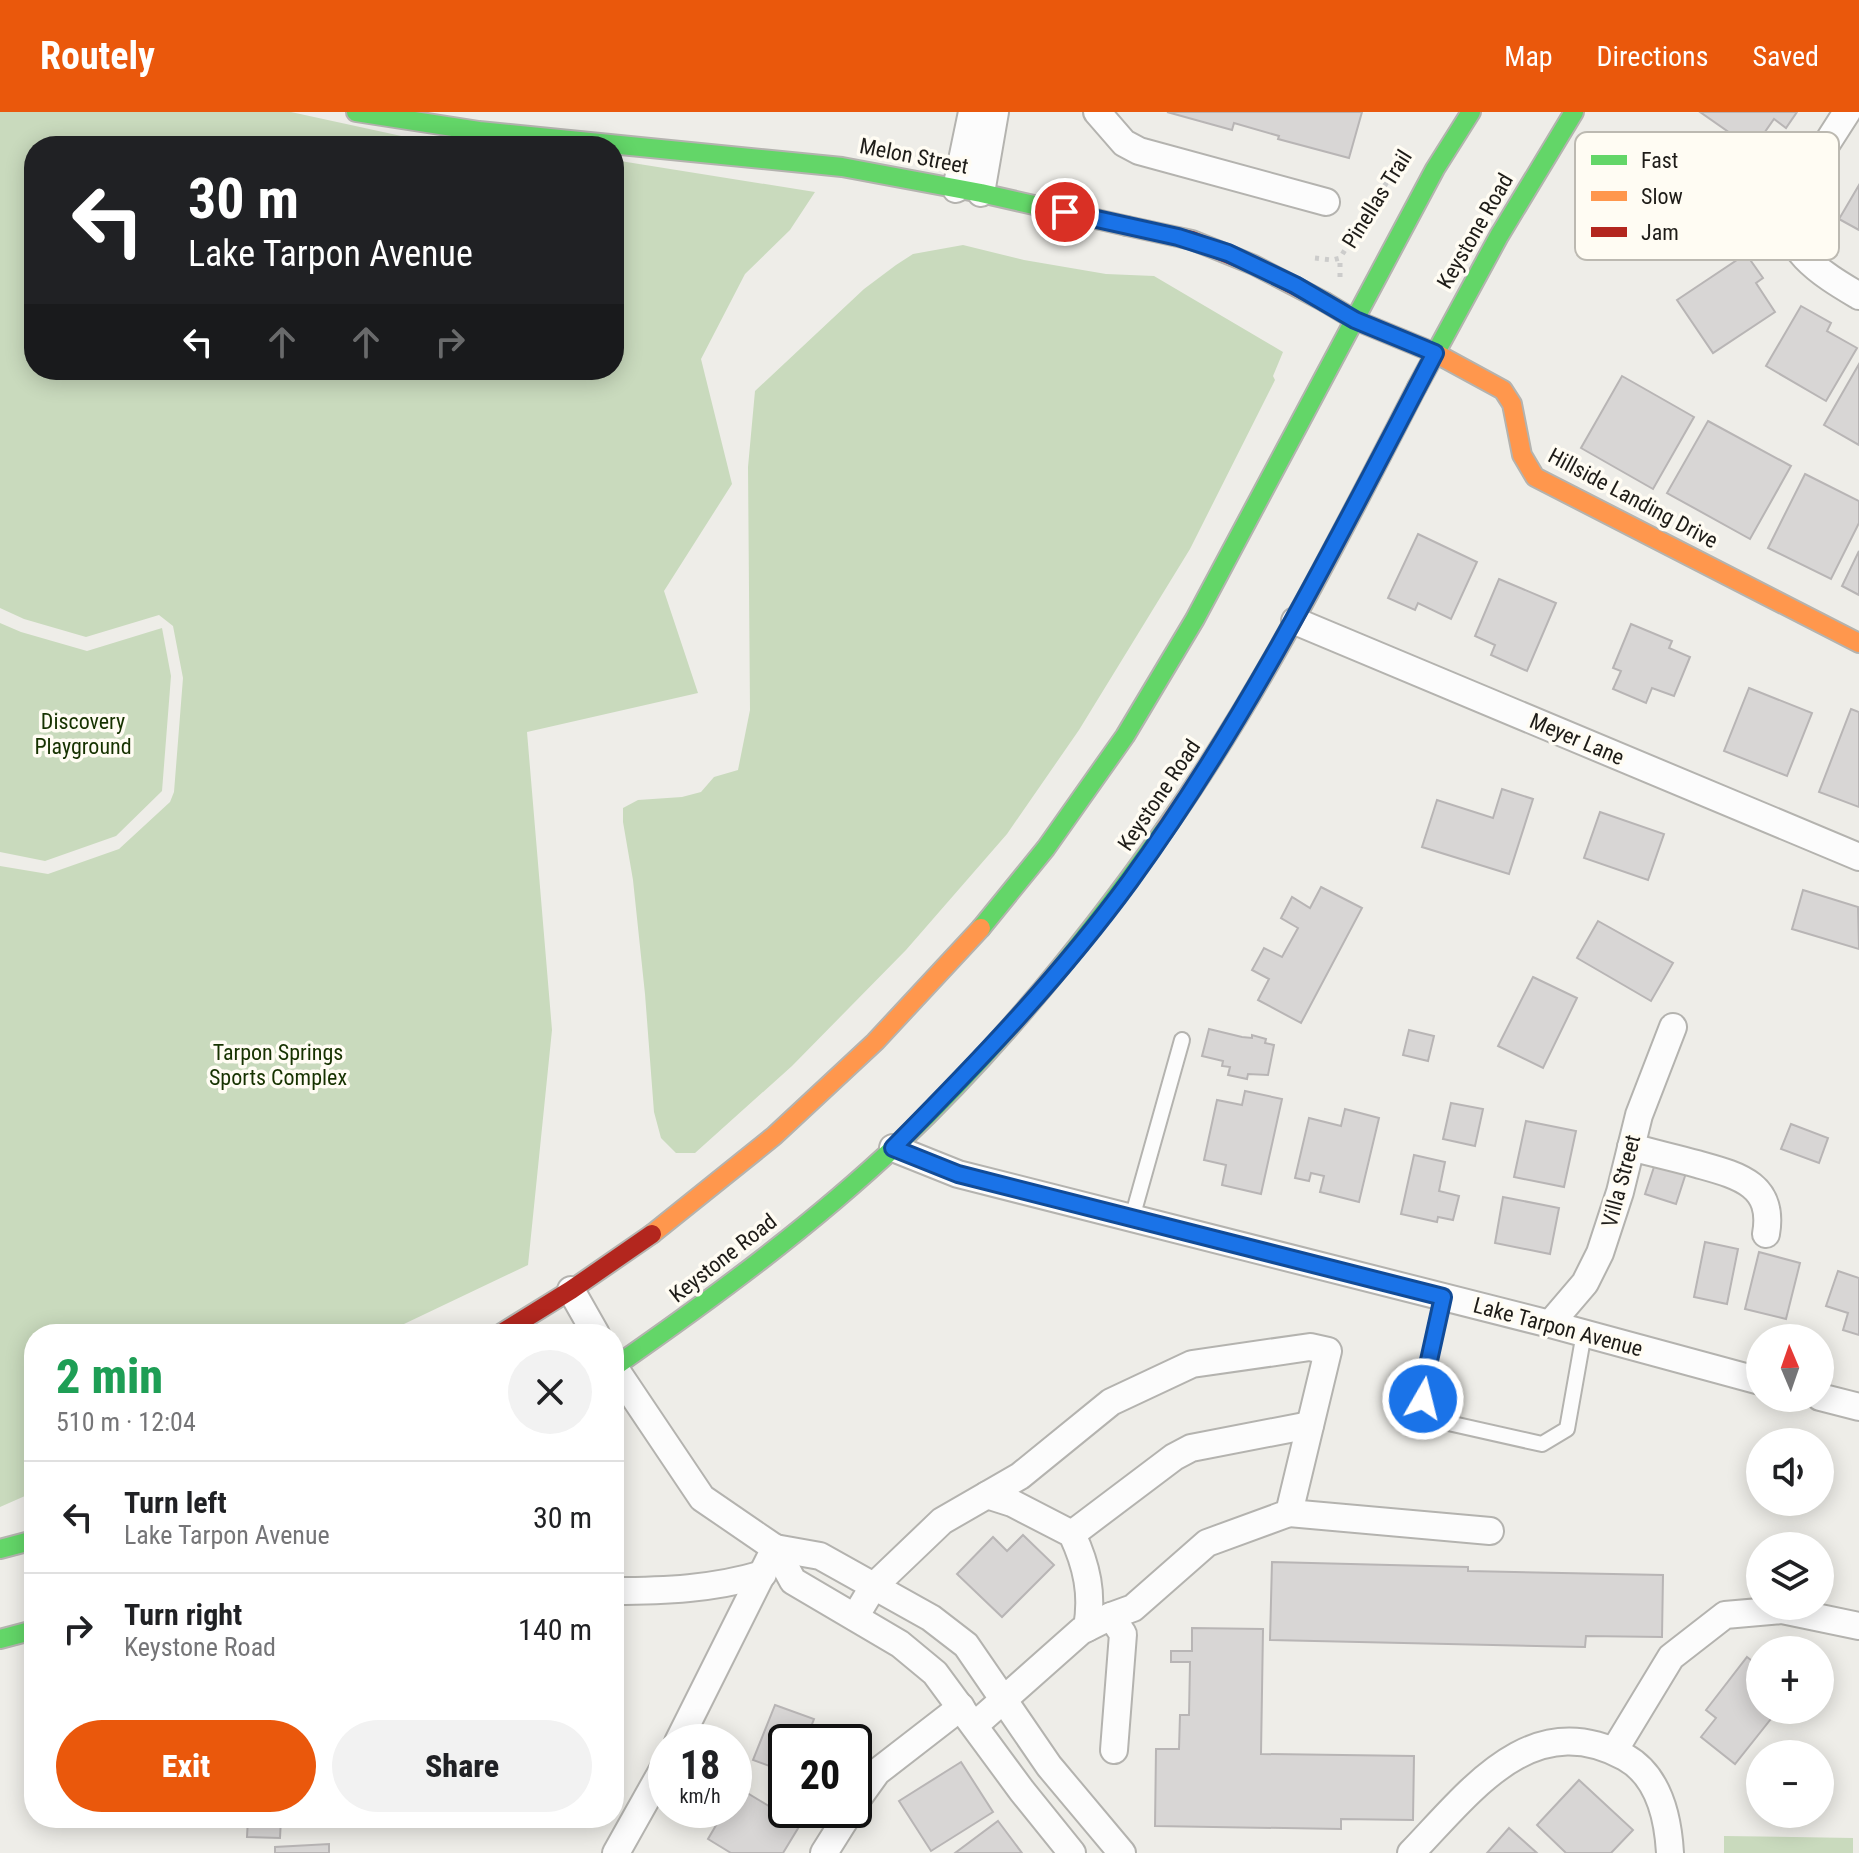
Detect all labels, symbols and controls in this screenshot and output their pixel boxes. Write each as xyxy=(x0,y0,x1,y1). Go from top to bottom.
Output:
text: Routely xyxy=(40,34,155,78)
text: Map xyxy=(1504,40,1553,73)
text: Directions xyxy=(1597,40,1708,73)
text: Saved xyxy=(1752,40,1819,73)
legend xyxy=(1575,132,1839,260)
street label: Melon Street xyxy=(857,133,971,179)
street label: Pinellas Trail xyxy=(1337,145,1417,253)
text: Fast xyxy=(1641,148,1678,173)
text: 30 m xyxy=(188,166,299,232)
icon: left xyxy=(56,168,160,272)
street label: Keystone Road xyxy=(1432,169,1518,293)
pin xyxy=(1031,178,1099,246)
text: Slow xyxy=(1641,184,1683,209)
icon: arrive xyxy=(1043,190,1087,234)
text: Jam xyxy=(1641,220,1679,245)
text: Lake Tarpon Avenue xyxy=(188,233,473,275)
icon: left xyxy=(176,320,220,364)
icon: ahead xyxy=(260,320,304,364)
icon: ahead xyxy=(344,320,388,364)
icon: right xyxy=(428,320,472,364)
street label: Hillside Landing Drive xyxy=(1544,443,1722,553)
street label: Meyer Lane xyxy=(1526,708,1628,770)
park label: Discovery Playground xyxy=(34,709,132,759)
street label: Keystone Road xyxy=(1113,735,1205,855)
park label: Tarpon Springs Sports Complex xyxy=(209,1040,347,1090)
street label: Villa Street xyxy=(1597,1132,1645,1230)
street label: Keystone Road xyxy=(665,1209,781,1307)
street label: Lake Tarpon Avenue xyxy=(1471,1292,1645,1362)
north arrow xyxy=(1746,1324,1834,1412)
map controls xyxy=(1746,1324,1834,1828)
text: 2 min xyxy=(56,1348,163,1405)
button: close xyxy=(508,1350,592,1434)
position arrow xyxy=(1381,1357,1465,1441)
text: 510 m · 12:04 xyxy=(56,1407,196,1437)
button: sound xyxy=(1746,1428,1834,1516)
text: Turn left xyxy=(124,1485,227,1520)
icon: left xyxy=(56,1495,100,1539)
text: 30 m xyxy=(533,1500,592,1535)
text: Lake Tarpon Avenue xyxy=(124,1520,330,1550)
button: layers xyxy=(1746,1532,1834,1620)
text: Turn right xyxy=(124,1597,242,1632)
icon: right xyxy=(56,1607,100,1651)
text: 140 m xyxy=(518,1612,592,1647)
text: Keystone Road xyxy=(124,1632,276,1662)
button: + xyxy=(1746,1636,1834,1724)
button: Exit xyxy=(56,1720,316,1812)
button: Share xyxy=(332,1720,592,1812)
speed limit sign: 20 xyxy=(768,1724,872,1828)
button: − xyxy=(1746,1740,1834,1828)
text: 18 xyxy=(680,1742,720,1789)
text: km/h xyxy=(679,1784,721,1808)

